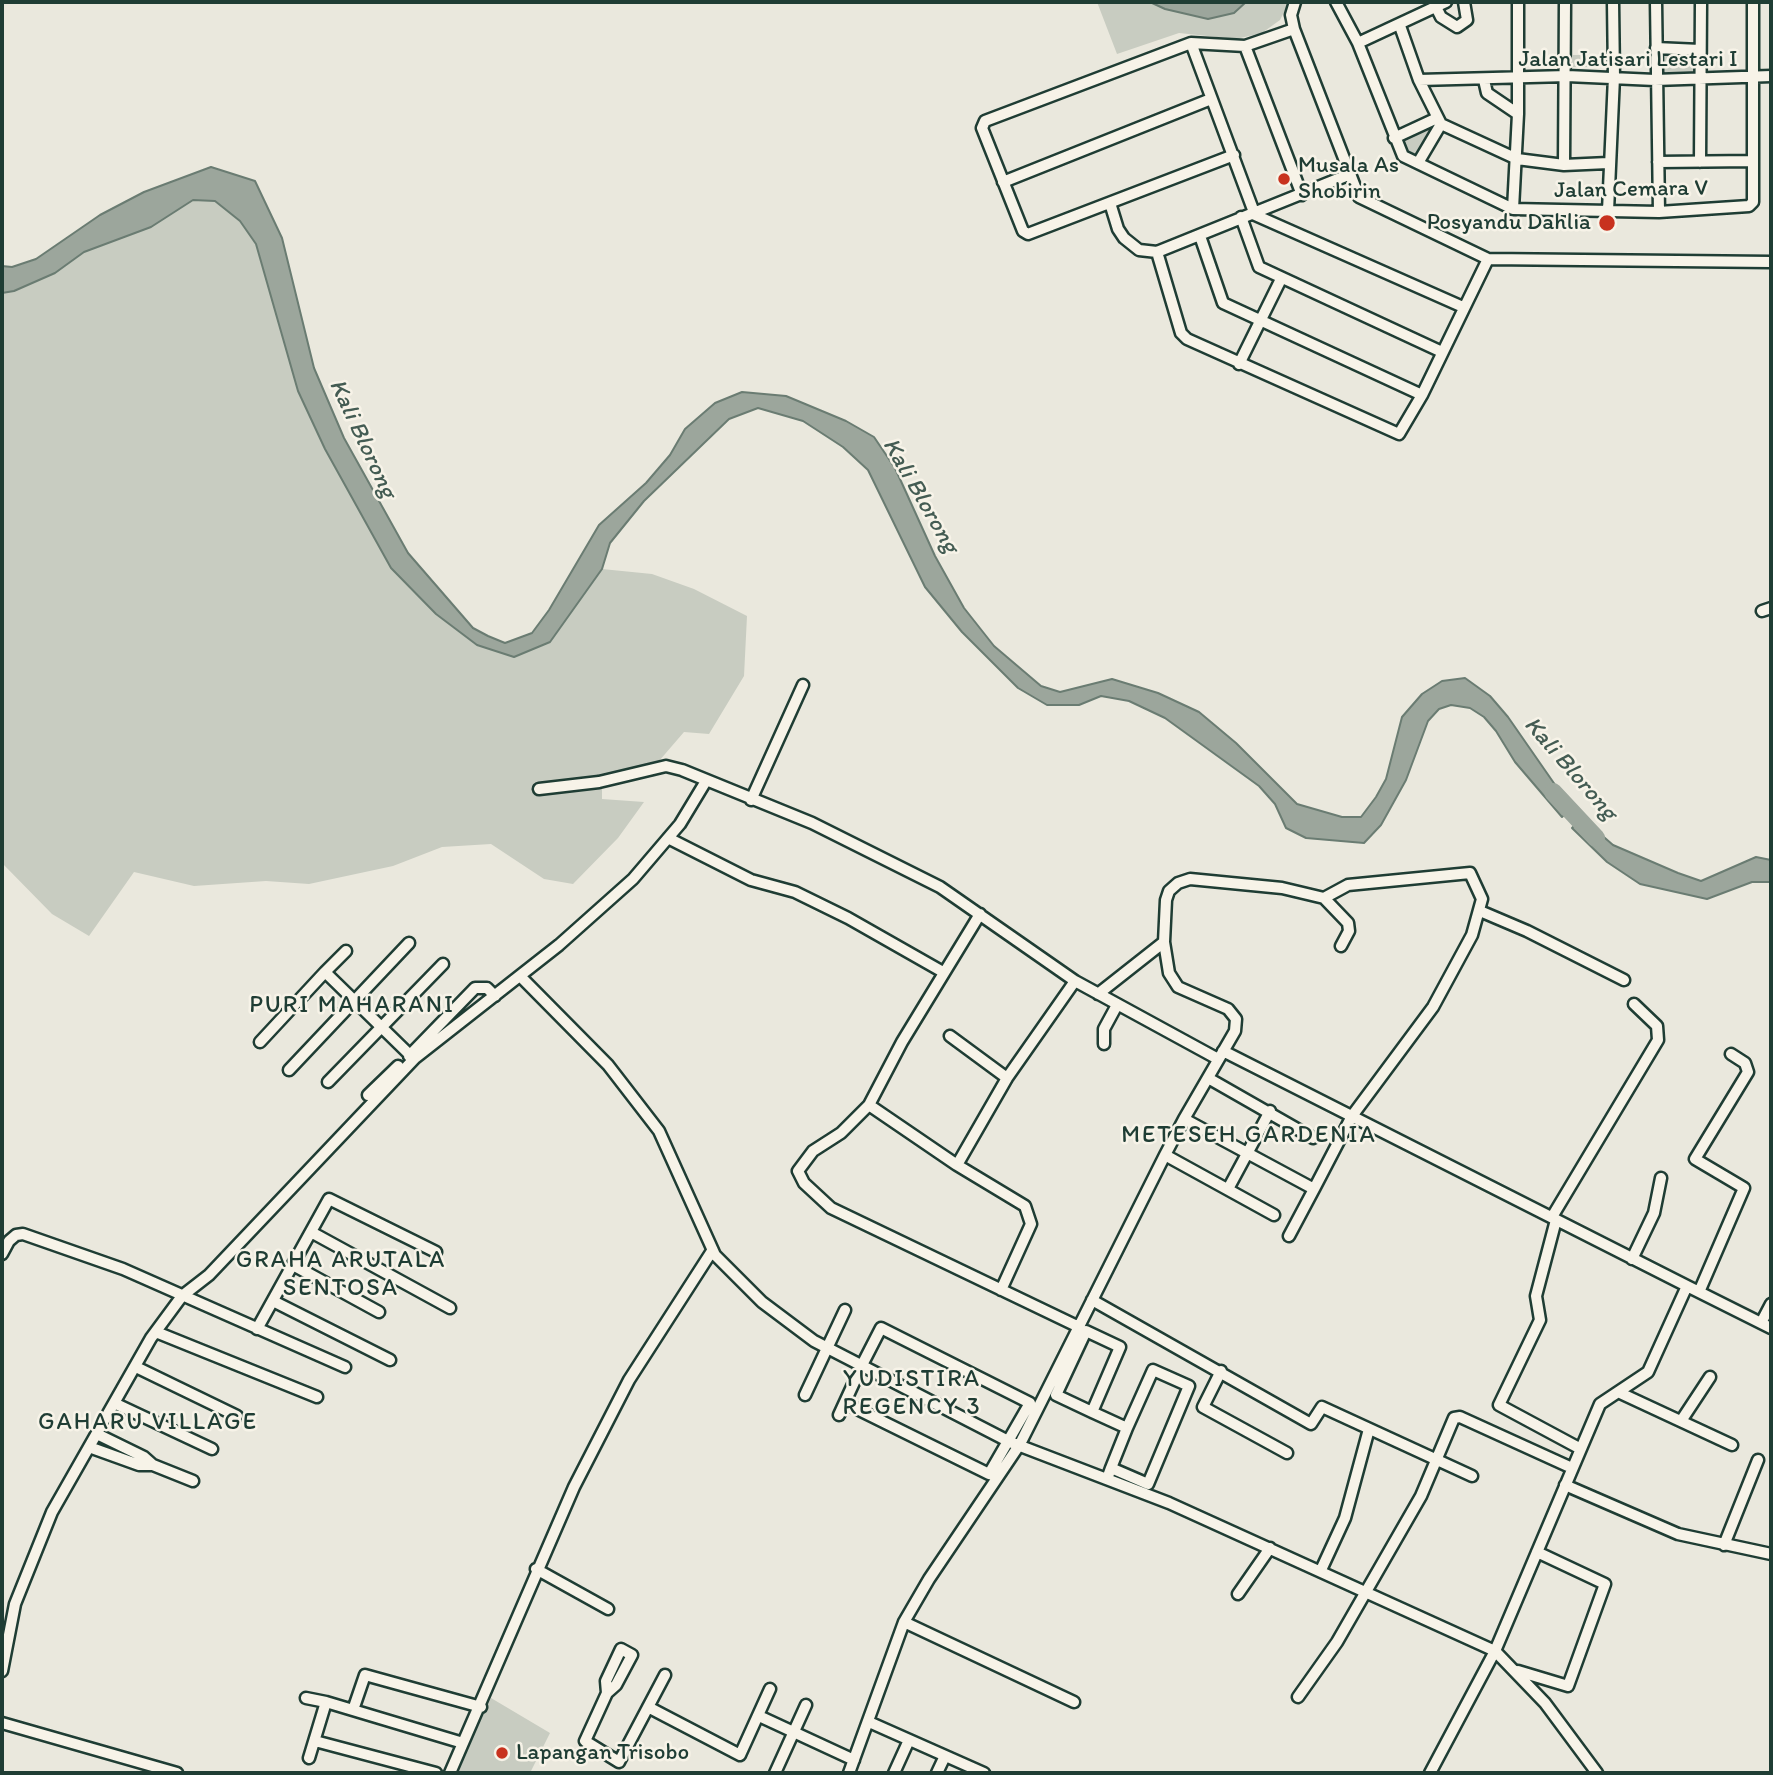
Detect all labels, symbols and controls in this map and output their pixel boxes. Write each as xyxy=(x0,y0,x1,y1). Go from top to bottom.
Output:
street label: Jalan Jatisari Lestari I xyxy=(1519,46,1737,74)
place label: Musala As Shobirin xyxy=(1298,152,1399,206)
marker: Musala As Shobirin xyxy=(1276,171,1292,187)
street label: Jalan Cemara V xyxy=(1554,175,1708,205)
place label: Posyandu Dahlia xyxy=(1427,209,1591,237)
marker: Posyandu Dahlia xyxy=(1597,213,1617,233)
water label: Kali Blorong xyxy=(322,375,402,503)
water label: Kali Blorong xyxy=(876,433,964,559)
water label: Kali Blorong xyxy=(1517,711,1623,827)
district label: PURI MAHARANI xyxy=(252,992,452,1020)
district label: METESEH GARDENIA xyxy=(1123,1122,1375,1150)
district label: GRAHA ARUTALA SENTOSA xyxy=(237,1247,445,1303)
district label: YUDISTIRA REGENCY 3 xyxy=(843,1366,981,1422)
district label: GAHARU VILLAGE xyxy=(40,1409,256,1437)
place label: Lapangan Trisobo xyxy=(516,1739,689,1767)
marker: Lapangan Trisobo xyxy=(494,1745,510,1761)

